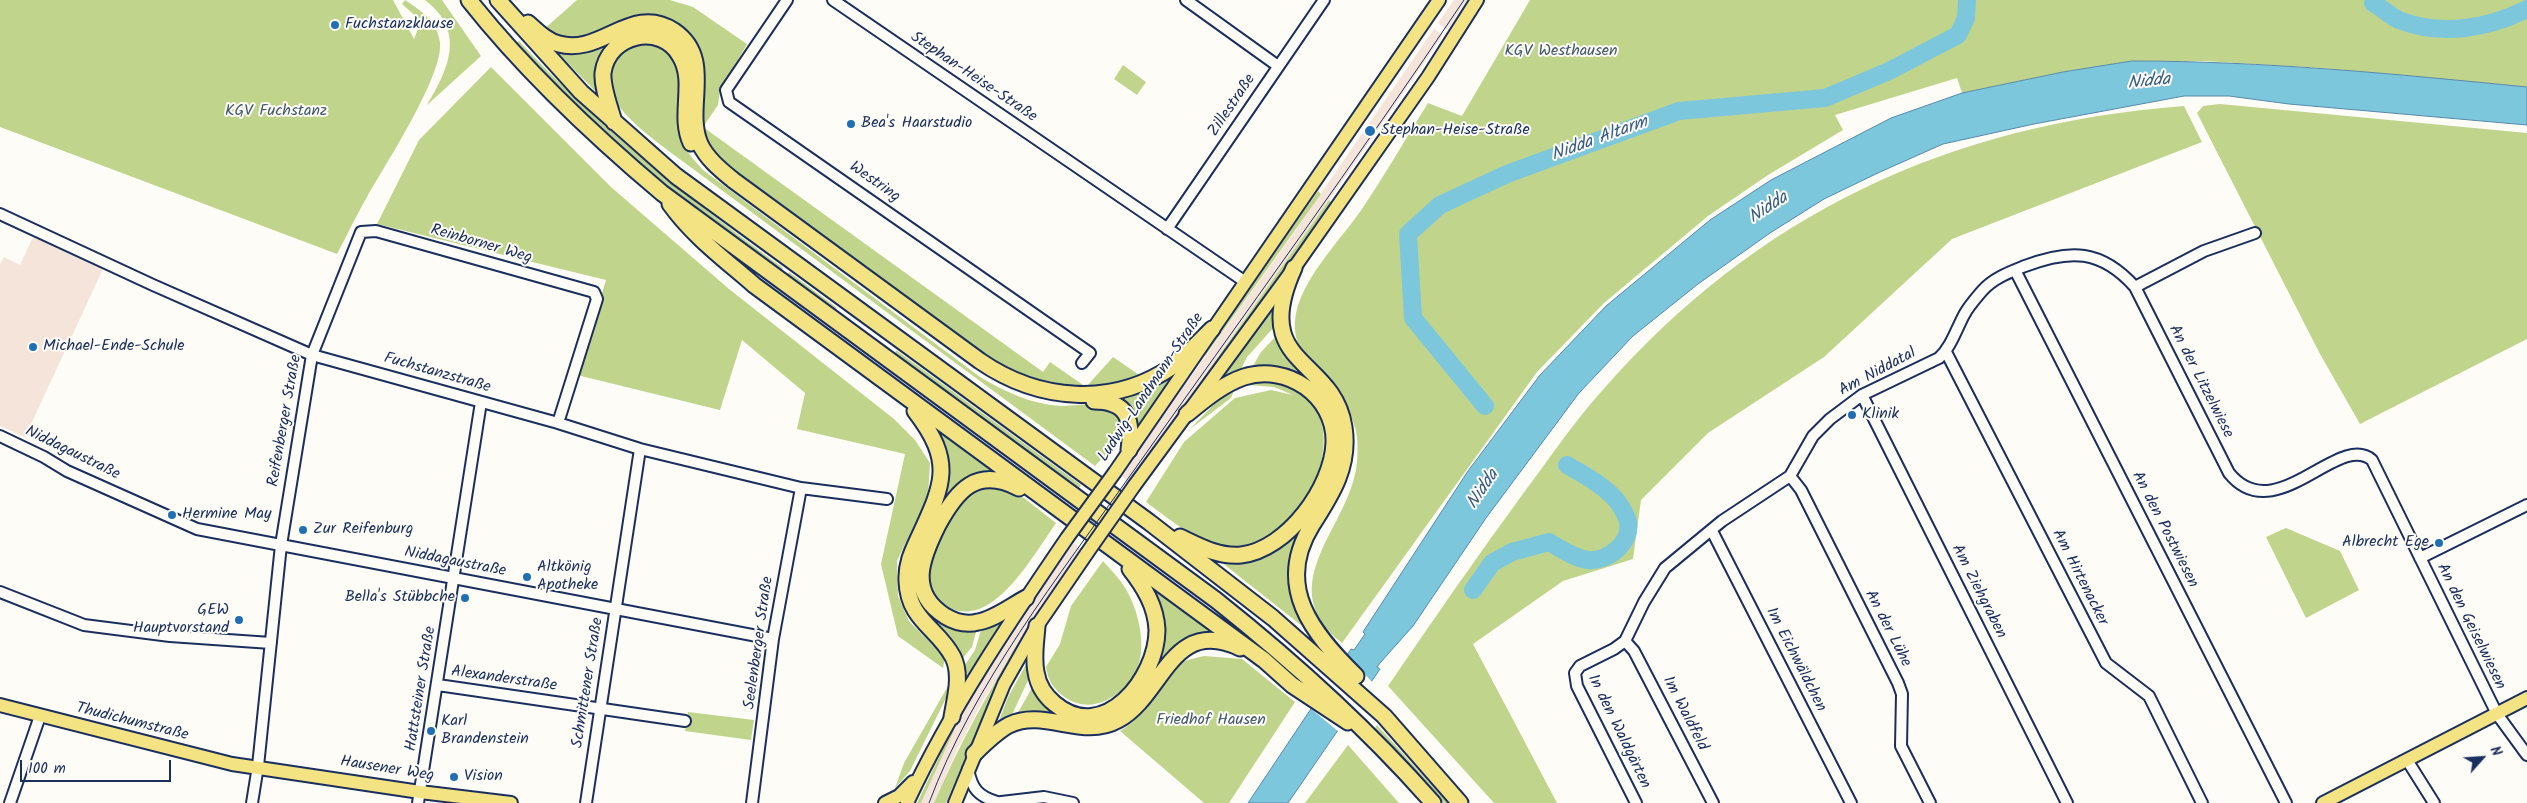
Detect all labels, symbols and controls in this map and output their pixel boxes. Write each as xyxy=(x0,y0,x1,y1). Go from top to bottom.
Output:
place label: Fuchstanzklause xyxy=(345,15,453,35)
marker: Fuchstanzklause xyxy=(329,19,341,31)
street label: Stephan-Heise-Straße xyxy=(906,28,1040,128)
park label: KGV Westhausen xyxy=(1504,42,1618,62)
water label: Nidda xyxy=(2127,70,2171,96)
street label: Zillestraße xyxy=(1205,71,1261,141)
park label: KGV Fuchstanz xyxy=(225,102,327,122)
water label: Nidda Altarm xyxy=(1549,113,1651,167)
place label: Bea's Haarstudio xyxy=(861,114,972,134)
marker: Bea's Haarstudio xyxy=(845,118,857,130)
place label: Stephan-Heise-Straße xyxy=(1381,121,1530,141)
marker: Stephan-Heise-Straße xyxy=(1363,124,1377,138)
street label: Westring xyxy=(845,159,903,207)
water label: Nidda xyxy=(1745,188,1793,230)
street label: Reinborner Weg xyxy=(428,221,534,269)
street label: Ludwig-Landmann-Straße xyxy=(1095,310,1209,466)
street label: An der Litzelwiese xyxy=(2163,322,2237,442)
place label: Michael-Ende-Schule xyxy=(43,337,185,357)
marker: Michael-Ende-Schule xyxy=(27,341,39,353)
street label: Am Niddatal xyxy=(1836,345,1920,401)
street label: Fuchstanzstraße xyxy=(381,350,493,398)
street label: Reifenberger Straße xyxy=(265,354,307,488)
place label: Klinik xyxy=(1862,405,1899,425)
marker: Klinik xyxy=(1846,409,1858,421)
street label: Niddagaustraße xyxy=(21,423,123,485)
water label: Nidda xyxy=(1463,466,1505,514)
street label: An den Postwiesen xyxy=(2126,469,2202,591)
place label: Hermine May xyxy=(182,505,272,525)
marker: Hermine May xyxy=(166,509,178,521)
place label: Zur Reifenburg xyxy=(313,520,413,540)
marker: Zur Reifenburg xyxy=(297,524,309,536)
street label: Am Hirtenacker xyxy=(2047,527,2111,629)
place label: Albrecht Ege xyxy=(2342,533,2429,553)
marker: Albrecht Ege xyxy=(2433,537,2445,549)
street label: Am Ziehgraben xyxy=(1946,542,2010,642)
street label: Niddagaustraße xyxy=(402,544,508,582)
place label: Altkönig Apotheke xyxy=(537,558,598,596)
street label: An den Geiselwiesen xyxy=(2431,561,2509,693)
marker: Altkönig Apotheke xyxy=(521,571,533,583)
street label: Seelenberger Straße xyxy=(741,575,779,711)
street label: An der Lühe xyxy=(1859,587,1915,671)
place label: Bella's Stübbche xyxy=(345,588,455,608)
marker: Bella's Stübbche xyxy=(459,592,471,604)
place label: GEW Hauptvorstand xyxy=(133,601,229,639)
street label: Im Eichwäldchen xyxy=(1760,605,1830,715)
marker: GEW Hauptvorstand xyxy=(233,614,245,626)
street label: Schmittener Straße xyxy=(569,616,609,750)
street label: Hattsteiner Straße xyxy=(403,625,441,753)
street label: Alexanderstraße xyxy=(450,663,558,697)
street label: In den Waldgärten xyxy=(1582,672,1654,792)
street label: Im Waldfeld xyxy=(1657,673,1711,755)
street label: Thudichumstraße xyxy=(74,700,190,746)
park label: Friedhof Hausen xyxy=(1156,711,1266,731)
place label: Karl Brandenstein xyxy=(441,712,529,750)
marker: Karl Brandenstein xyxy=(425,725,437,737)
north arrow xyxy=(2457,733,2507,783)
text: N xyxy=(2484,743,2507,760)
scale bar xyxy=(22,750,174,782)
street label: Hausener Weg xyxy=(339,753,435,787)
text: 100 m xyxy=(28,757,66,781)
place label: Vision xyxy=(464,767,503,787)
marker: Vision xyxy=(448,771,460,783)

